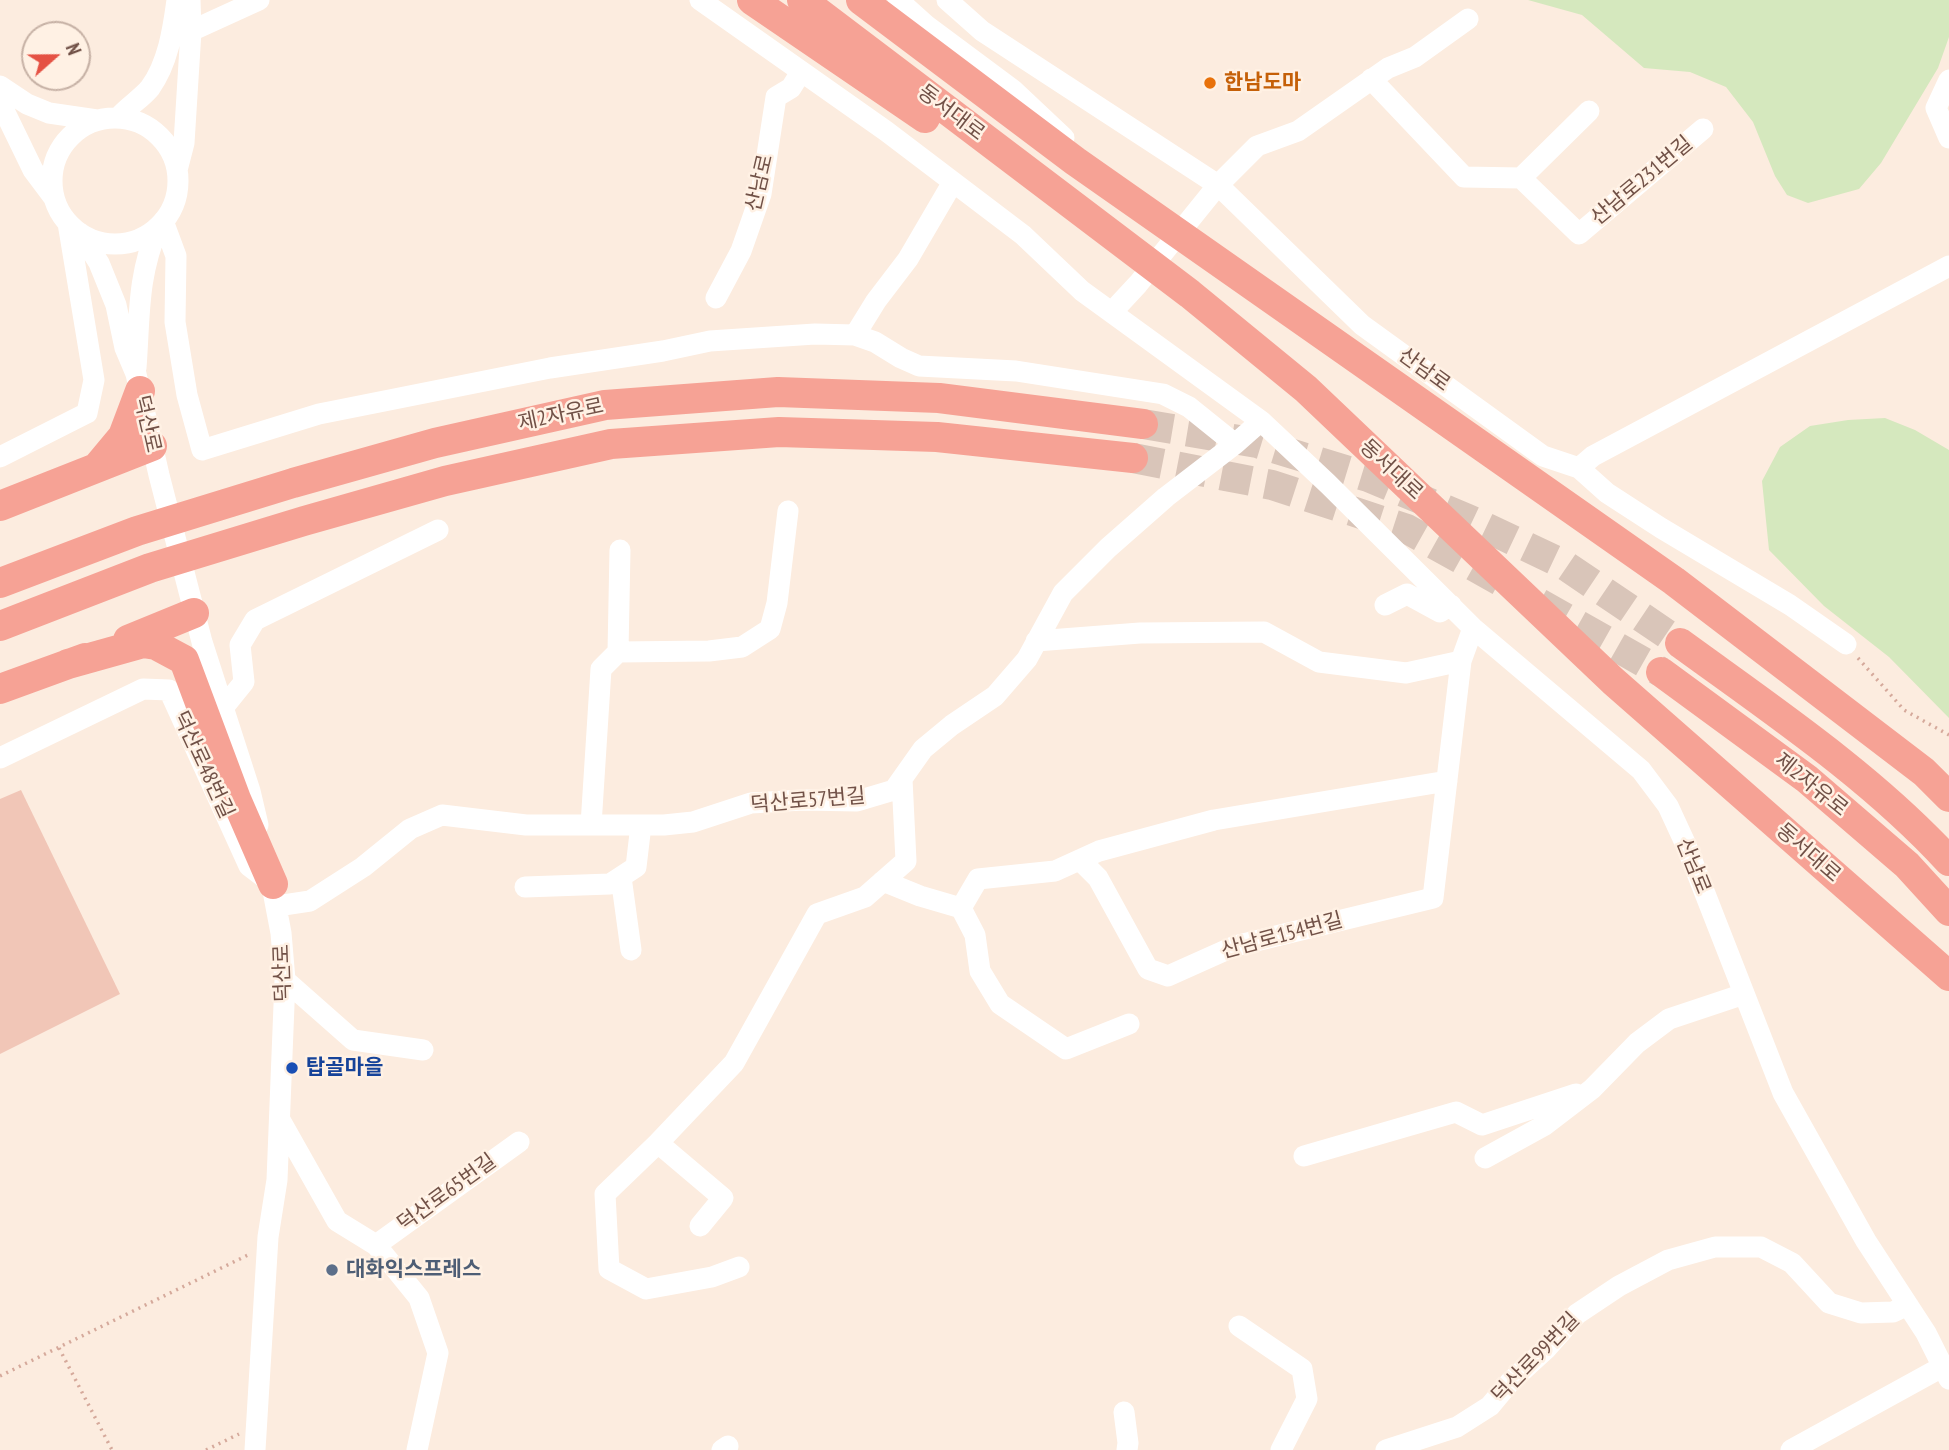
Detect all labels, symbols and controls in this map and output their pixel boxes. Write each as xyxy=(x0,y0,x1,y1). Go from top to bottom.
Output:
north arrow xyxy=(21,21,91,91)
text: N xyxy=(61,40,87,58)
place label: 한남도마 xyxy=(1224,70,1301,96)
marker: 한남도마 xyxy=(1202,75,1218,91)
street label: 동서대로 xyxy=(913,80,989,146)
street label: 산남로231번길 xyxy=(1586,131,1698,231)
street label: 산남로 xyxy=(741,152,779,214)
street label: 산남로 xyxy=(1393,343,1455,397)
street label: 덕산로 xyxy=(128,393,166,455)
street label: 제2자유로 xyxy=(516,394,606,436)
street label: 동서대로 xyxy=(1354,434,1428,506)
street label: 덕산로48번길 xyxy=(167,707,239,823)
street label: 제2자유로 xyxy=(1769,748,1853,822)
street label: 덕산로57번길 xyxy=(749,783,867,819)
street label: 동서대로 xyxy=(1771,818,1845,888)
street label: 산남로 xyxy=(1670,834,1716,898)
street label: 산남로154번길 xyxy=(1218,908,1346,964)
street label: 덕산로 xyxy=(269,944,297,1002)
place label: 탑골마을 xyxy=(306,1055,383,1081)
marker: 탑골마을 xyxy=(284,1060,300,1076)
street label: 덕산로65번길 xyxy=(393,1149,501,1237)
place label: 대화익스프레스 xyxy=(346,1257,481,1283)
marker: 대화익스프레스 xyxy=(324,1262,340,1278)
street label: 덕산로99번길 xyxy=(1487,1308,1585,1408)

